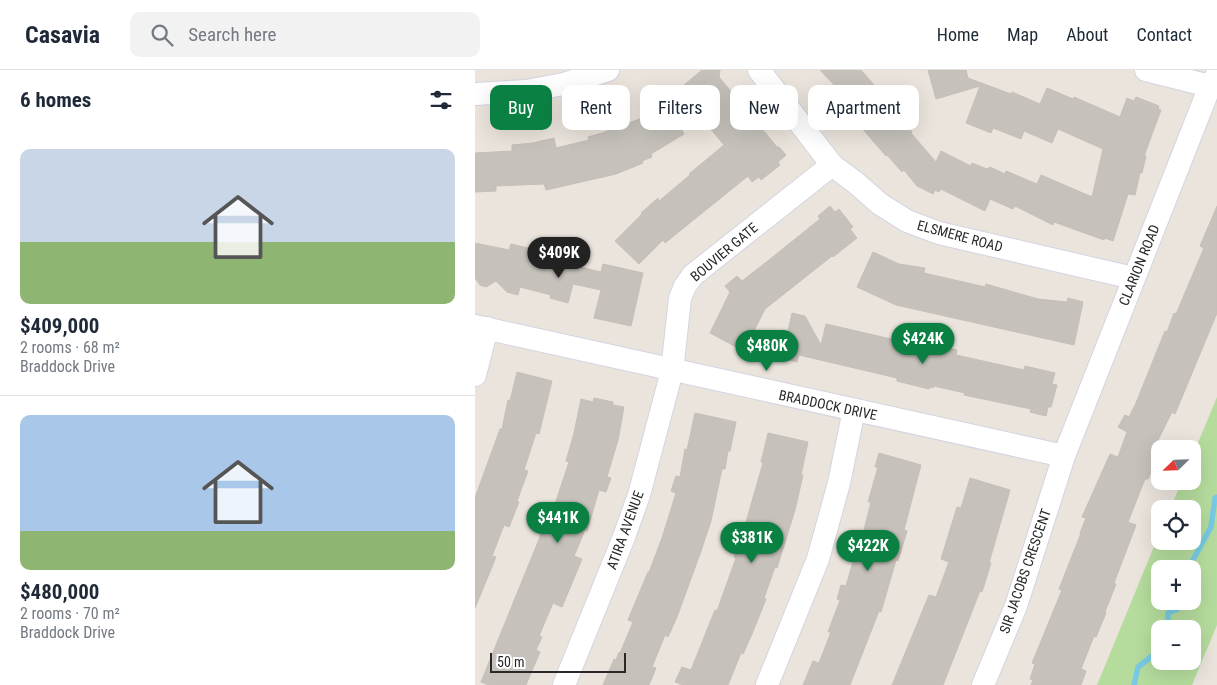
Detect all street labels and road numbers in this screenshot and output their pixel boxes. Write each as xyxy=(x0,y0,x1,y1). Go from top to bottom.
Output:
street label: ELSMERE ROAD xyxy=(916,217,1004,255)
street label: BOUVIER GATE xyxy=(687,219,761,285)
street label: CLARION ROAD xyxy=(1116,222,1162,308)
street label: BRADDOCK DRIVE xyxy=(777,387,879,423)
street label: ATIRA AVENUE xyxy=(603,488,647,571)
street label: SIR JACOBS CRESCENT xyxy=(996,507,1054,635)

